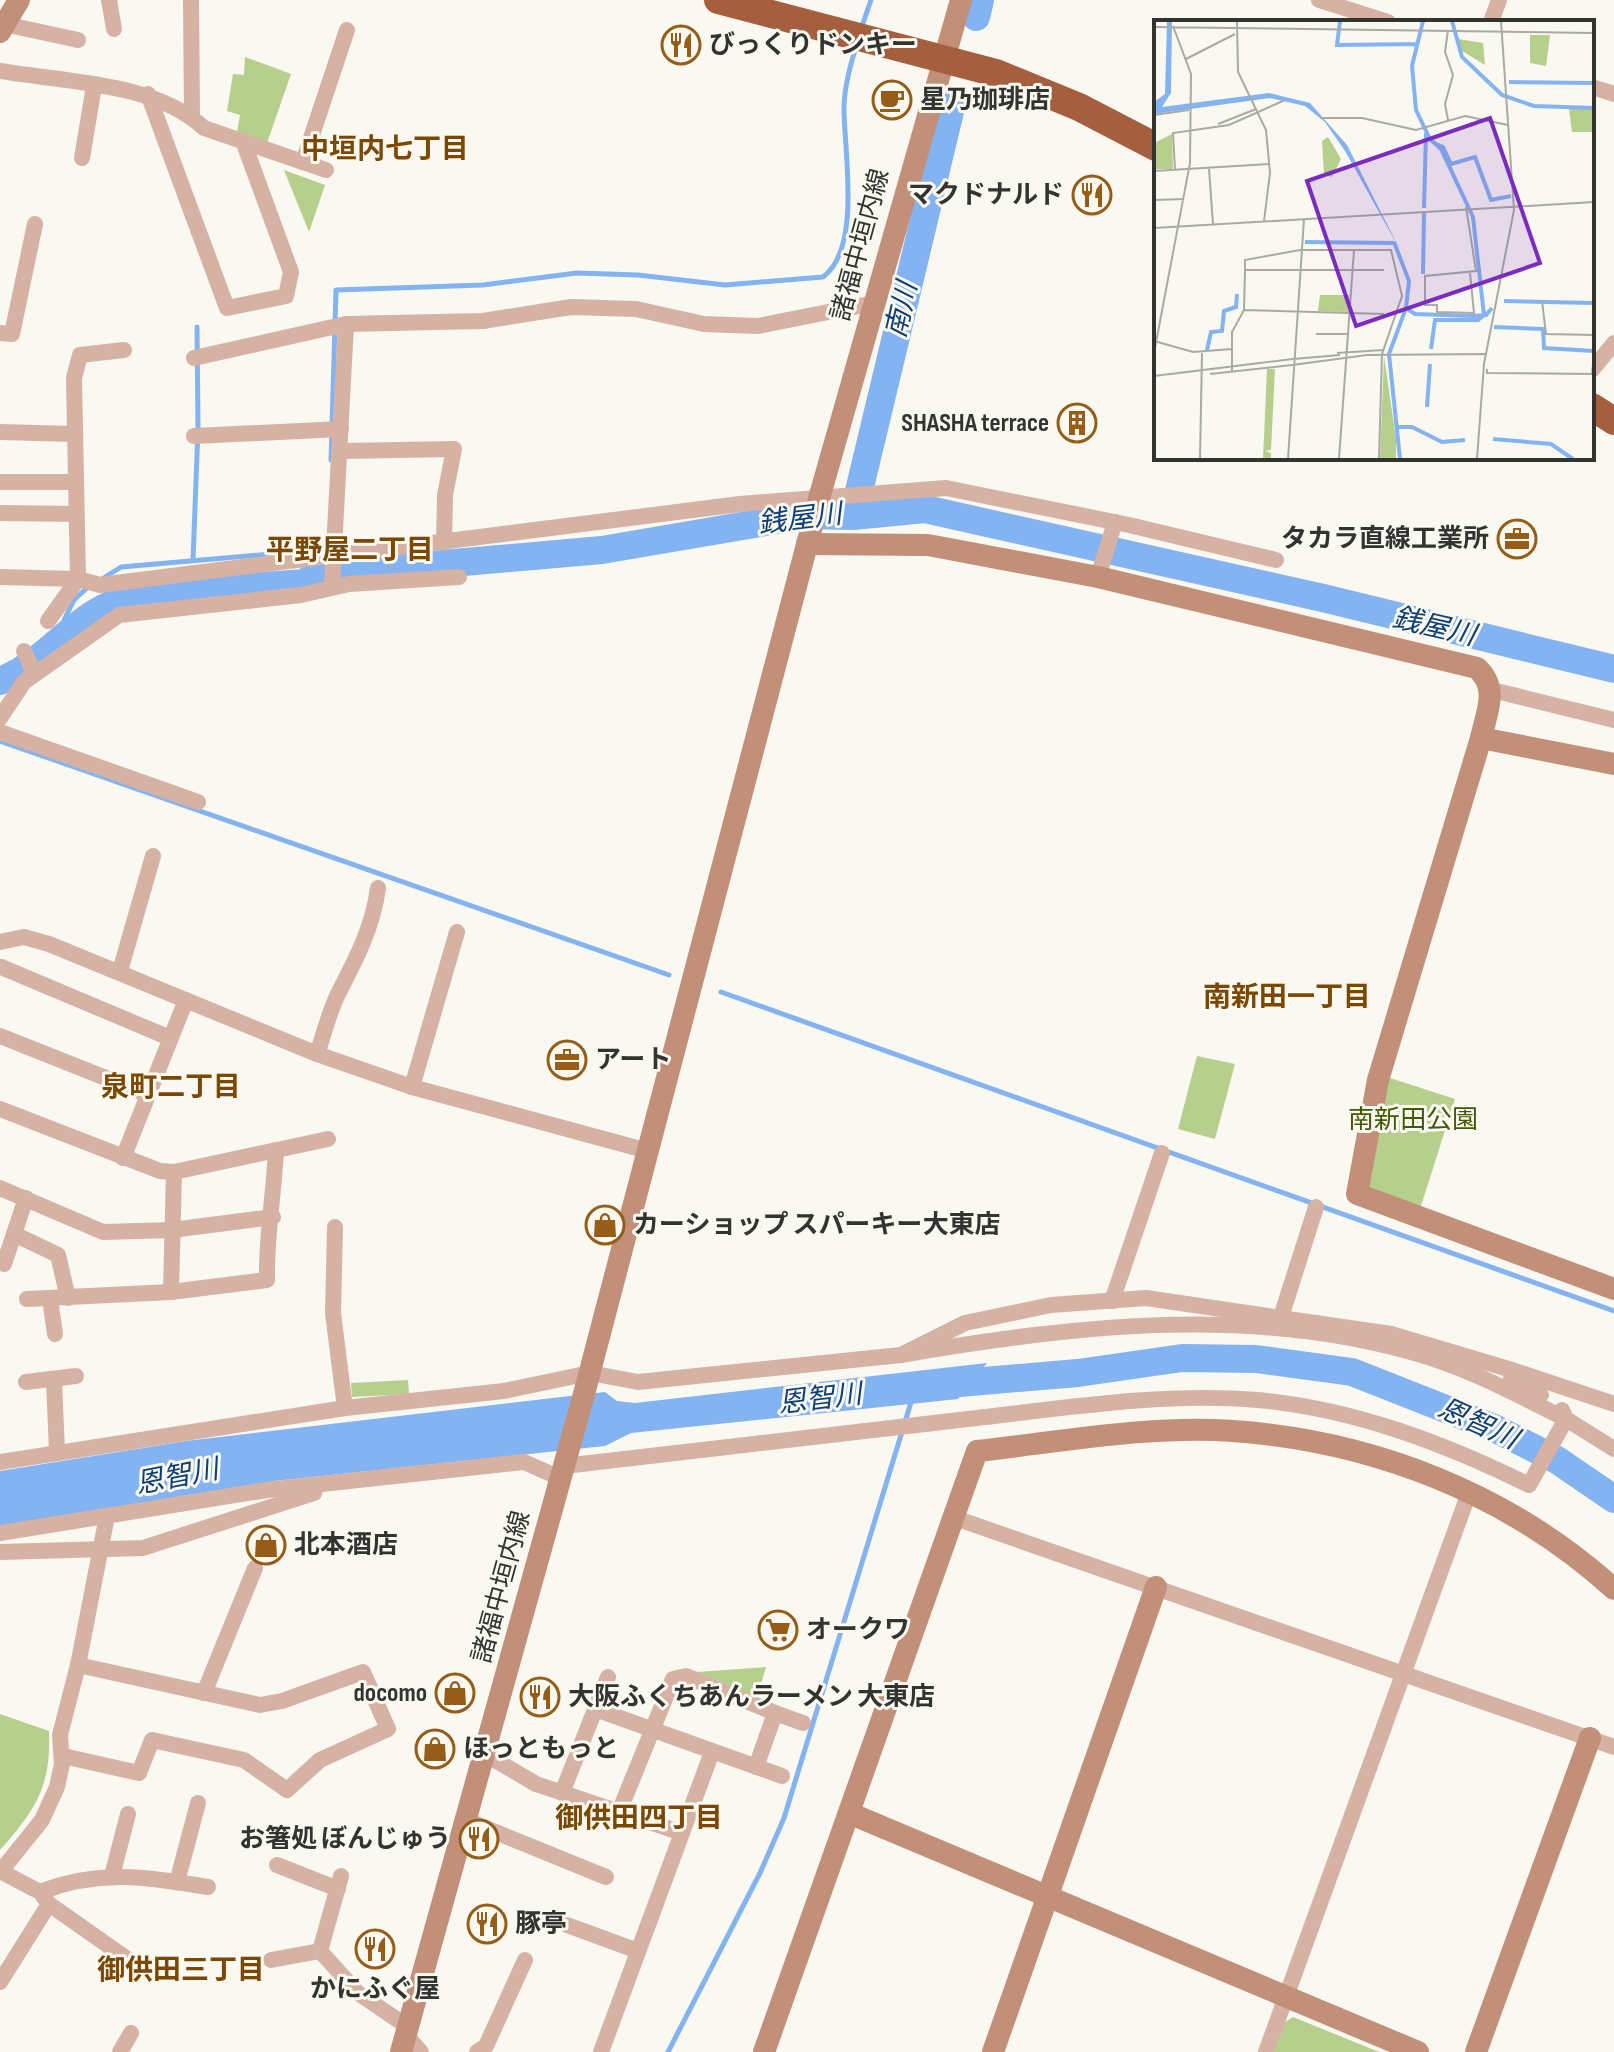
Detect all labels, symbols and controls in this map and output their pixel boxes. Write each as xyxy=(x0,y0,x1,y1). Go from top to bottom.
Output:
inset map xyxy=(1154,20,1594,460)
restaurant icon: びっくりドンキー xyxy=(660,24,702,66)
place label: びっくりドンキー xyxy=(709,30,917,61)
cafe icon: 星乃珈琲店 xyxy=(871,79,913,121)
place label: 星乃珈琲店 xyxy=(920,85,1050,116)
district label: 中垣内七丁目 xyxy=(301,133,469,166)
street label: 諸福中垣内線 xyxy=(826,166,896,324)
restaurant icon: マクドナルド xyxy=(1071,174,1113,216)
place label: マクドナルド xyxy=(908,180,1064,211)
water label: 南川 xyxy=(880,276,925,341)
building icon: SHASHA terrace xyxy=(1056,402,1098,444)
place label: SHASHA terrace xyxy=(901,408,1049,439)
water label: 銭屋川 xyxy=(756,497,847,540)
office icon: タカラ直線工業所 xyxy=(1496,518,1538,560)
place label: タカラ直線工業所 xyxy=(1281,524,1489,555)
district label: 平野屋二丁目 xyxy=(266,534,434,567)
water label: 銭屋川 xyxy=(1389,601,1482,653)
district label: 南新田一丁目 xyxy=(1203,981,1371,1014)
office icon: アート xyxy=(546,1039,588,1081)
place label: アート xyxy=(595,1045,671,1076)
district label: 泉町二丁目 xyxy=(101,1071,241,1104)
park label: 南新田公園 xyxy=(1348,1105,1478,1136)
shop icon: カーショップ スパーキー大東店 xyxy=(584,1204,626,1246)
place label: カーショップ スパーキー大東店 xyxy=(633,1210,1001,1241)
water label: 恩智川 xyxy=(776,1377,867,1420)
water label: 恩智川 xyxy=(1433,1392,1526,1457)
water label: 恩智川 xyxy=(133,1452,224,1501)
street label: 諸福中垣内線 xyxy=(467,1508,537,1666)
shop icon: 北本酒店 xyxy=(245,1524,287,1566)
place label: 北本酒店 xyxy=(294,1530,398,1561)
supermarket icon: オークワ xyxy=(757,1609,799,1651)
place label: オークワ xyxy=(806,1615,910,1646)
shop icon: docomo xyxy=(434,1672,476,1714)
restaurant icon: 大阪ふくちあんラーメン 大東店 xyxy=(519,1676,561,1718)
place label: docomo xyxy=(354,1678,427,1709)
place label: 大阪ふくちあんラーメン 大東店 xyxy=(568,1682,935,1713)
shop icon: ほっともっと xyxy=(414,1728,456,1770)
place label: ほっともっと xyxy=(463,1734,619,1765)
district label: 御供田四丁目 xyxy=(555,1802,723,1835)
restaurant icon: お箸処 ぼんじゅう xyxy=(458,1818,500,1860)
place label: お箸処 ぼんじゅう xyxy=(239,1824,451,1855)
restaurant icon: 豚亭 xyxy=(466,1903,508,1945)
place label: 豚亭 xyxy=(515,1909,567,1940)
restaurant icon: かにふぐ屋 xyxy=(354,1928,396,1970)
district label: 御供田三丁目 xyxy=(97,1954,265,1987)
place label: かにふぐ屋 xyxy=(310,1974,440,2005)

